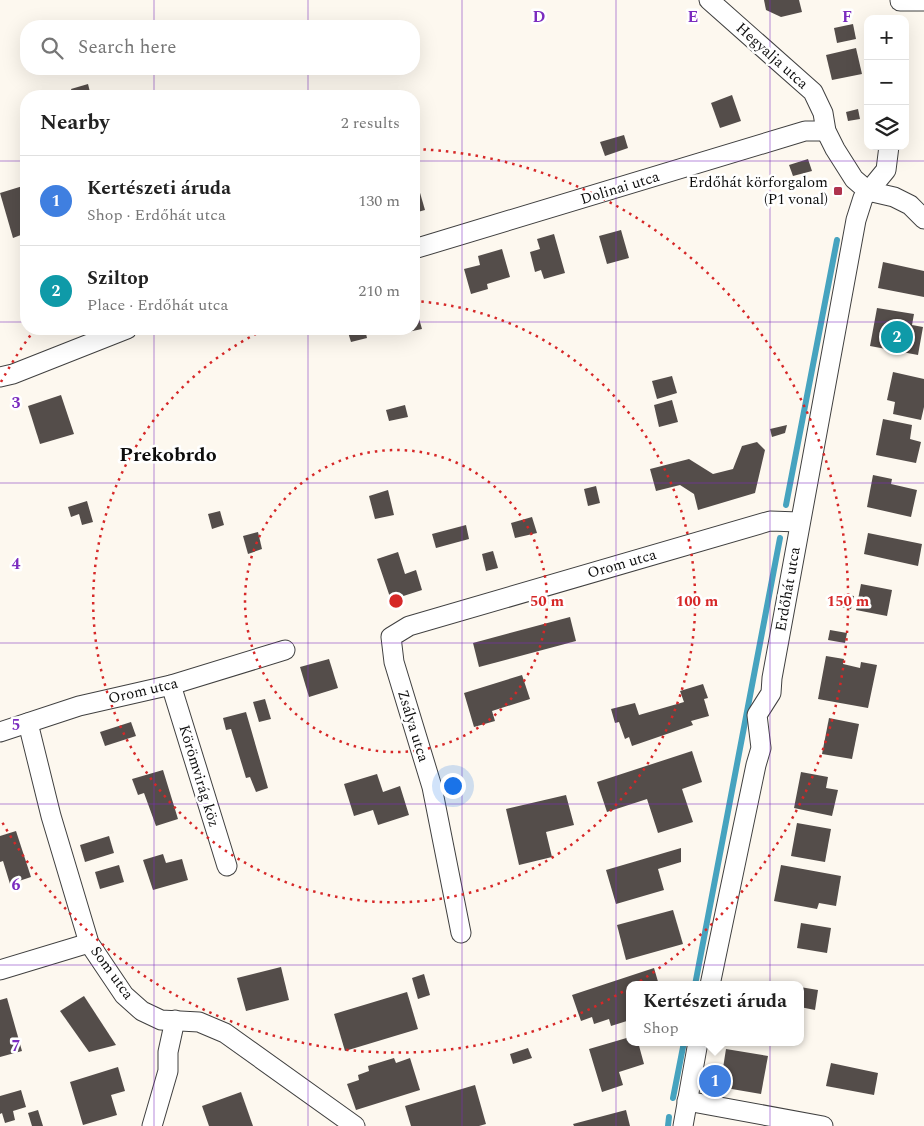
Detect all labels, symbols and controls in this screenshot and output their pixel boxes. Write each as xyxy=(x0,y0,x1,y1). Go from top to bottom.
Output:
text: D xyxy=(533,5,546,29)
text: E xyxy=(688,5,698,29)
text: F xyxy=(842,5,852,29)
map controls xyxy=(864,15,909,150)
button: + xyxy=(864,15,909,60)
street label: Hegyalja utca xyxy=(731,17,814,95)
search box xyxy=(20,20,420,75)
text: Search here xyxy=(78,33,177,62)
icon: search xyxy=(38,34,66,62)
button: − xyxy=(864,60,909,105)
button: layers xyxy=(864,105,909,150)
text: Nearby xyxy=(40,107,110,139)
text: 2 results xyxy=(341,111,400,135)
street label: Dolinai utca xyxy=(578,165,663,211)
place label: Erdőhát körforgalom (P1 vonal) xyxy=(689,171,828,211)
text: Kertészeti áruda xyxy=(87,174,231,203)
marker: Erdőhát körforgalom (P1 vonal) xyxy=(832,185,844,197)
text: 1 xyxy=(52,189,60,213)
text: 130 m xyxy=(358,189,400,213)
text: Shop · Erdőhát utca xyxy=(87,203,226,227)
text: Sziltop xyxy=(87,264,149,293)
text: 2 xyxy=(52,279,60,303)
text: 210 m xyxy=(358,279,400,303)
text: Place · Erdőhát utca xyxy=(87,293,228,317)
pin: 2 xyxy=(881,318,913,356)
text: 3 xyxy=(12,391,21,415)
district label: Prekobrdo xyxy=(119,440,217,470)
street label: Orom utca xyxy=(585,543,660,585)
street label: Erdőhát utca xyxy=(769,544,807,633)
text: 4 xyxy=(12,552,21,576)
text: 50 m xyxy=(530,590,565,613)
text: 100 m xyxy=(676,590,719,613)
text: 150 m xyxy=(827,590,870,613)
centre of rings xyxy=(387,592,405,610)
street label: Orom utca xyxy=(106,672,181,710)
street label: Zsálya utca xyxy=(391,687,435,765)
text: 5 xyxy=(12,713,20,737)
street label: Körömvirág köz xyxy=(173,722,225,830)
your location xyxy=(440,773,466,799)
text: 6 xyxy=(12,873,21,897)
street label: Som utca xyxy=(85,941,140,1005)
popup xyxy=(626,981,804,1046)
text: Kertészeti áruda xyxy=(643,987,787,1016)
text: Shop xyxy=(643,1016,679,1040)
text: 7 xyxy=(12,1034,21,1058)
pin: 1 xyxy=(699,1062,731,1100)

